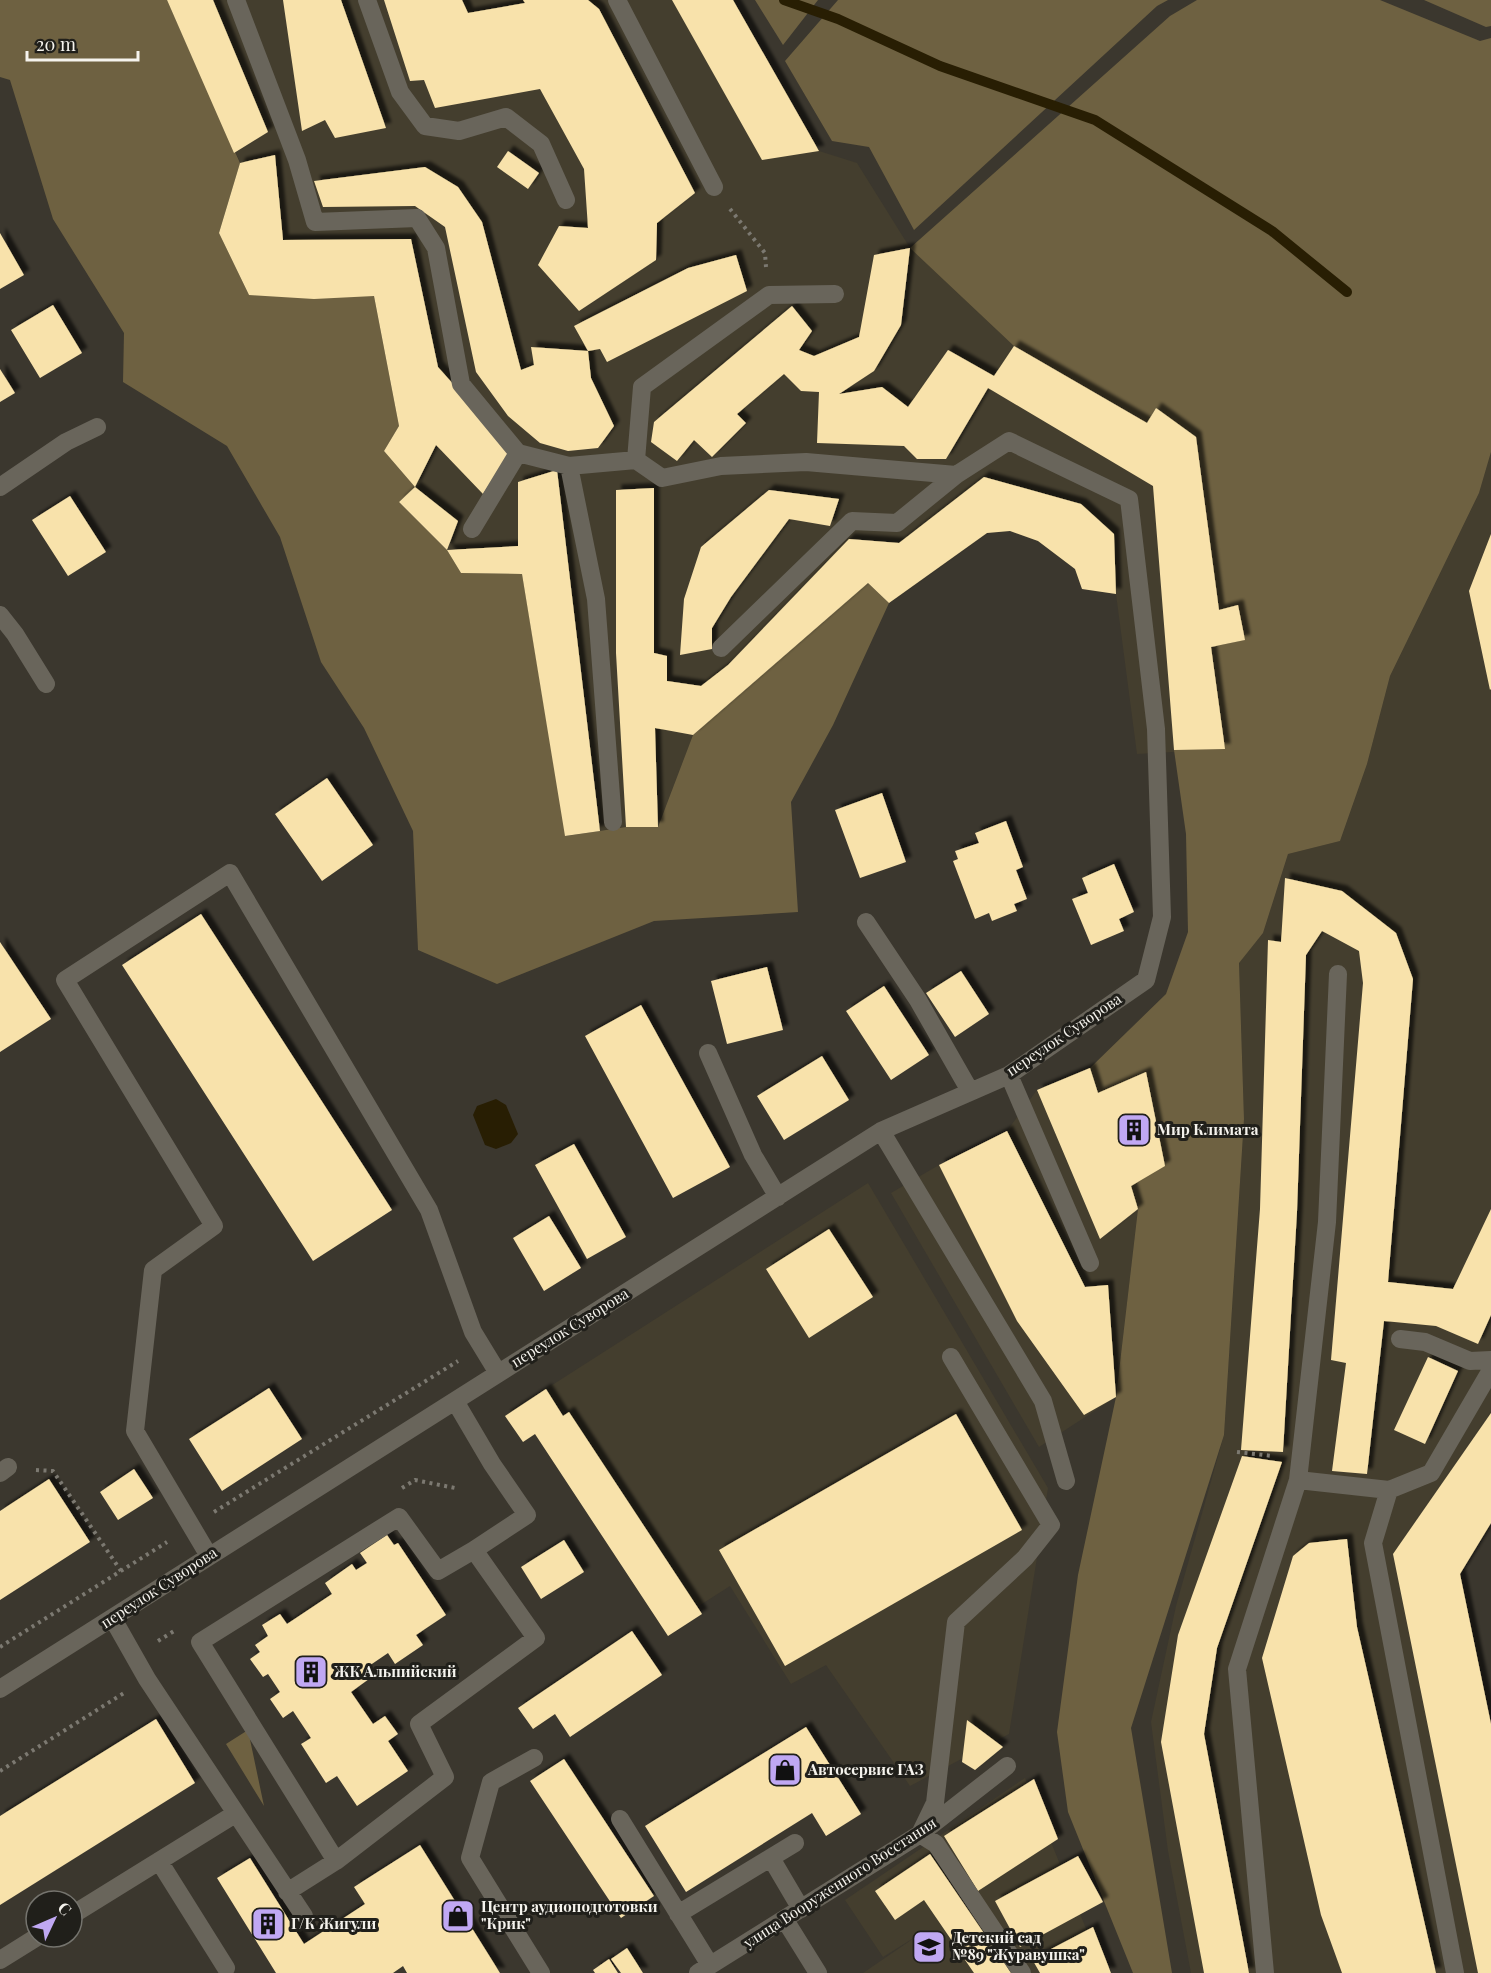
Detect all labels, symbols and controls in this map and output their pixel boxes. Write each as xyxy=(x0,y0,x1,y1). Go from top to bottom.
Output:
scale bar xyxy=(27,24,138,62)
text: 20 m xyxy=(36,32,76,56)
street label: переулок Суворова xyxy=(1002,988,1125,1080)
building icon: Мир Климата xyxy=(1116,1112,1152,1148)
place label: Мир Климата xyxy=(1157,1119,1259,1139)
street label: переулок Суворова xyxy=(507,1283,632,1371)
street label: переулок Суворова xyxy=(97,1542,221,1632)
building icon: ЖК Альпийский xyxy=(293,1654,329,1690)
place label: ЖК Альпийский xyxy=(333,1661,457,1681)
shop icon: Автосервис ГАЗ xyxy=(767,1752,803,1788)
place label: Автосервис ГАЗ xyxy=(807,1759,924,1779)
street label: улица Вооруженного Восстания xyxy=(738,1812,940,1953)
north arrow xyxy=(24,1889,84,1949)
place label: Центр аудиоподготовки "Крик" xyxy=(481,1896,658,1933)
text: С xyxy=(54,1897,77,1920)
shop icon: Центр аудиоподготовки "Крик" xyxy=(440,1898,476,1934)
building icon: Г/К Жигули xyxy=(250,1906,286,1942)
place label: Г/К Жигули xyxy=(291,1913,376,1933)
place label: Детский сад №89 "Журавушка" xyxy=(952,1927,1085,1964)
school or university icon: Детский сад №89 "Журавушка" xyxy=(911,1929,947,1965)

